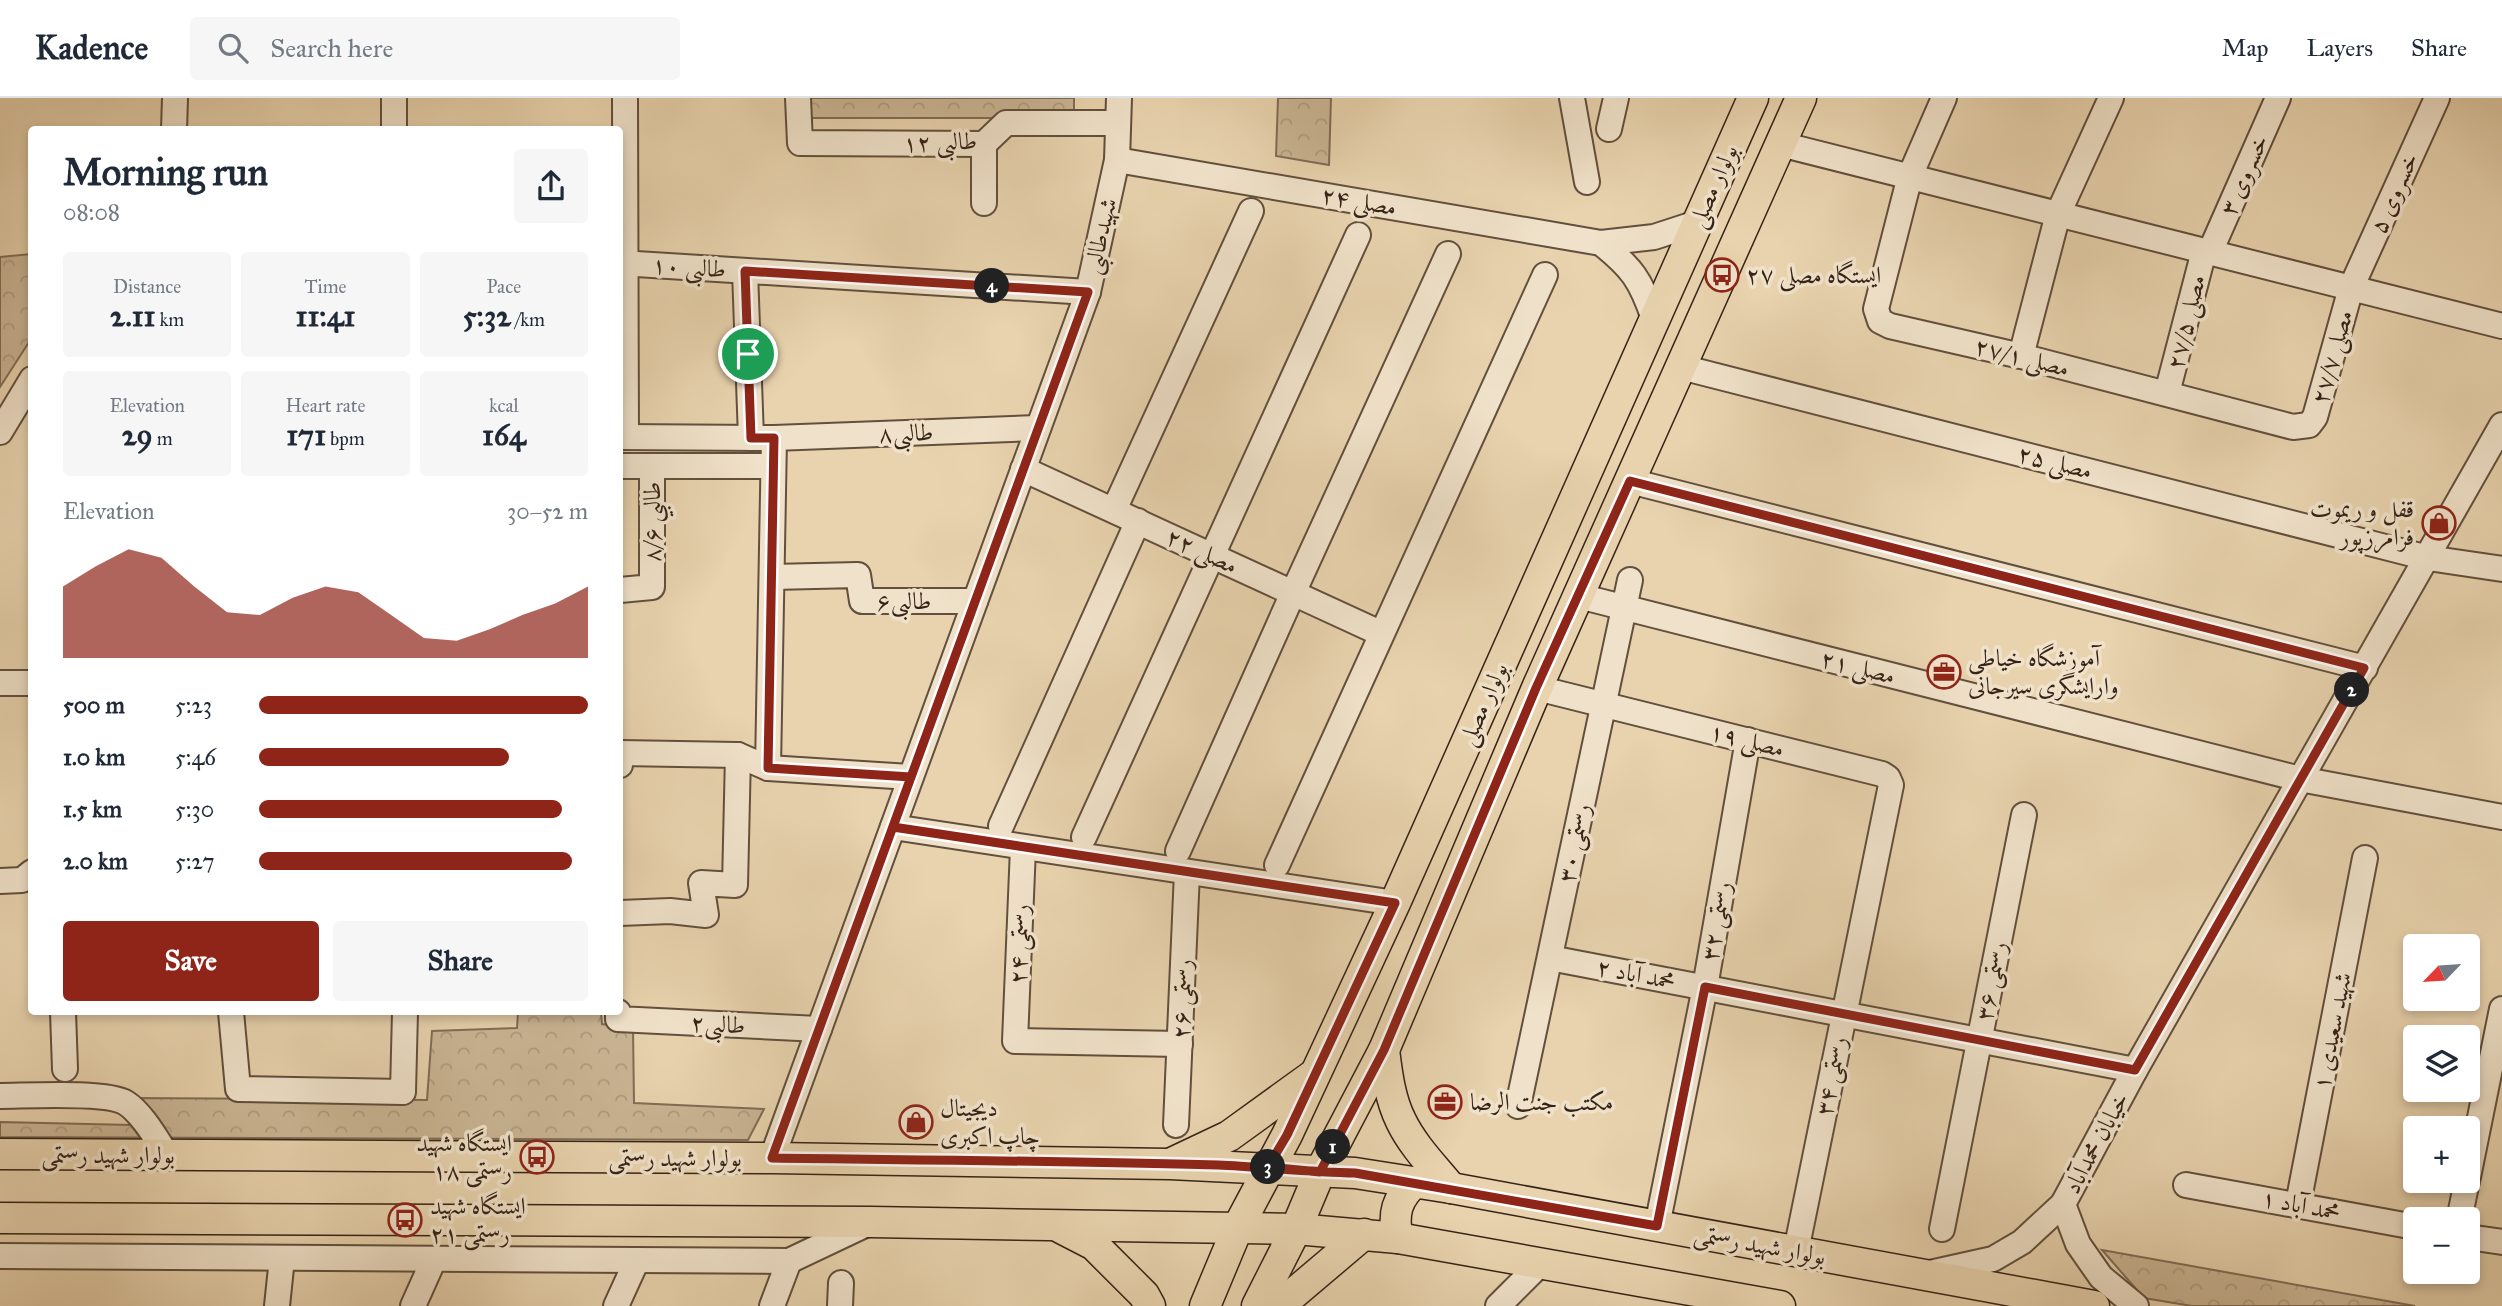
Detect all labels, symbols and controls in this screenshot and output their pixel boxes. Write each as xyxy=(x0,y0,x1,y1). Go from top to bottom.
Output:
search box xyxy=(190,17,680,80)
text: Kadence xyxy=(35,28,148,68)
icon: search xyxy=(214,29,252,67)
text: Search here xyxy=(270,32,393,64)
text: Map xyxy=(2222,33,2269,63)
text: Layers xyxy=(2307,33,2373,63)
text: Share xyxy=(2411,33,2467,63)
street label: طالبی ۱۲ xyxy=(902,126,978,163)
street label: خسروی ۳ xyxy=(2213,130,2276,220)
street label: بولوار مصلی xyxy=(1681,140,1746,233)
street label: خسروی ۵ xyxy=(2363,148,2426,238)
text: Morning run xyxy=(63,149,268,195)
button: share xyxy=(514,149,588,223)
street label: مصلی ۲۴ xyxy=(1319,180,1399,224)
street label: شهیدطالبی xyxy=(1077,195,1128,278)
text: 08:08 xyxy=(63,198,120,226)
street label: طالبی ۱۰ xyxy=(651,249,727,290)
bus stop icon: ایستگاه مصلی ۲۷ xyxy=(1703,256,1741,294)
place label: ایستگاه مصلی ۲۷ xyxy=(1746,260,1881,292)
pin: 4 xyxy=(974,268,1010,304)
street label: مصلی ۲۷/۵ xyxy=(2160,272,2214,373)
text: 4 xyxy=(986,274,997,297)
text: Distance xyxy=(113,275,181,298)
text: Time xyxy=(304,275,347,298)
text: Pace xyxy=(487,275,521,298)
text: 2.11 xyxy=(110,298,155,334)
text: 11:41 xyxy=(296,298,355,334)
text: 5:32 xyxy=(463,298,511,334)
street label: مصلی ۲۷/۷ xyxy=(2304,307,2362,408)
text: km xyxy=(155,308,184,331)
text: /km xyxy=(511,308,545,331)
pin xyxy=(718,324,778,384)
street label: مصلی ۲۷/۱ xyxy=(1971,331,2072,385)
icon: arrive xyxy=(729,335,767,373)
text: Elevation xyxy=(109,394,185,417)
text: Heart rate xyxy=(286,394,365,417)
text: kcal xyxy=(489,394,519,417)
text: 29 xyxy=(122,417,153,453)
text: 171 xyxy=(286,417,326,453)
text: 164 xyxy=(482,417,526,453)
street label: طالبی۸ xyxy=(878,417,934,454)
text: m xyxy=(153,427,173,450)
text: bpm xyxy=(326,427,365,450)
street label: مصلی ۲۵ xyxy=(2014,438,2095,488)
street label: طالبي ۸/۶ xyxy=(637,482,674,562)
place label: قفل و ریموت فرامرزپور xyxy=(2310,494,2414,554)
text: Elevation xyxy=(63,497,154,525)
text: 30–52 m xyxy=(507,497,588,525)
shop icon: قفل و ریموت فرامرزپور xyxy=(2420,504,2458,542)
street label: مصلی ۲۲ xyxy=(1160,521,1243,582)
street label: طالبی۶ xyxy=(877,586,931,621)
street label: مصلی ۲۱ xyxy=(1817,643,1898,693)
place label: آموزشگاه خیاطی وارایشگری سیرجانی xyxy=(1968,643,2119,701)
office icon: آموزشگاه خیاطی وارایشگری سیرجانی xyxy=(1925,653,1963,691)
street label: بولوار مصلی xyxy=(1451,658,1516,751)
pin: 2 xyxy=(2334,672,2370,708)
text: 2 xyxy=(2347,678,2356,701)
text: 500 m xyxy=(63,691,125,719)
text: 5:23 xyxy=(175,691,212,719)
street label: مصلی ۱۹ xyxy=(1706,716,1787,766)
text: 1.0 km xyxy=(63,743,125,771)
text: 5:46 xyxy=(175,743,216,771)
text: 1.5 km xyxy=(63,795,122,823)
text: 5:30 xyxy=(175,795,214,823)
street label: رستمی ۳۰ xyxy=(1551,801,1599,886)
text: 2.0 km xyxy=(63,847,128,875)
text: 5:27 xyxy=(175,847,215,875)
street label: رستمی ۳۲ xyxy=(1694,879,1740,963)
street label: رستمی ۲۴ xyxy=(1003,904,1037,985)
button: Save xyxy=(63,921,319,1001)
button: Share xyxy=(333,921,588,1001)
north arrow xyxy=(2403,934,2480,1012)
map controls xyxy=(2403,934,2480,1284)
street label: رستمی ۳۶ xyxy=(1969,939,2015,1023)
street label: محمد آباد ۲ xyxy=(1594,952,1678,996)
street label: رستمی ۲۶ xyxy=(1166,959,1200,1040)
street label: شهید سعیدی ۱ xyxy=(2306,970,2358,1092)
street label: طالبی۲ xyxy=(690,1008,746,1045)
button: layers xyxy=(2403,1025,2480,1102)
street label: رستمی ۳۴ xyxy=(1809,1034,1855,1118)
office icon: مكتب جنت الرضا xyxy=(1426,1083,1464,1121)
place label: مكتب جنت الرضا xyxy=(1470,1087,1613,1118)
street label: خیابان محمدآباد xyxy=(2057,1087,2135,1199)
place label: دیجیتال چاپ اکبری xyxy=(940,1093,1040,1153)
shop icon: دیجیتال چاپ اکبری xyxy=(897,1103,935,1141)
button: + xyxy=(2403,1116,2480,1193)
place label: ایستگاه شهید رستمی ۱۸ xyxy=(416,1128,512,1188)
pin: 1 xyxy=(1316,1130,1350,1164)
text: 1 xyxy=(1329,1135,1336,1158)
bus stop icon: ایستگاه شهید رستمی ۱۸ xyxy=(518,1138,556,1176)
street label: بولوار شهید رستمی xyxy=(41,1140,175,1172)
street label: بولوار شهید رستمی xyxy=(608,1143,742,1175)
pin: 3 xyxy=(1250,1150,1286,1184)
text: 3 xyxy=(1264,1155,1271,1178)
street label: محمد آباد ۱ xyxy=(2259,1183,2343,1227)
place label: ایستگاه شهید رستمی ۲۱ xyxy=(430,1191,526,1251)
bus stop icon: ایستگاه شهید رستمی ۲۱ xyxy=(386,1201,424,1239)
button: − xyxy=(2403,1207,2480,1284)
street label: بولوار شهید رستمی xyxy=(1691,1219,1828,1273)

